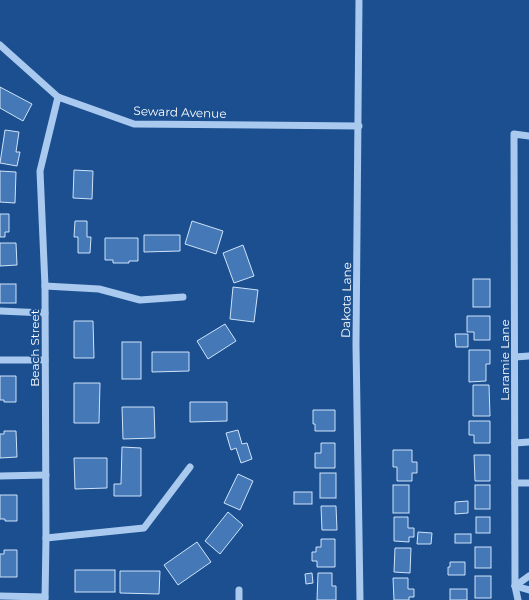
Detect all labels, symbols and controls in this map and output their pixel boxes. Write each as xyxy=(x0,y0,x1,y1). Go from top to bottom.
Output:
street label: Seward Avenue xyxy=(133,103,227,121)
street label: Dakota Lane xyxy=(338,262,354,338)
street label: Beach Street xyxy=(27,309,42,387)
street label: Laramie Lane xyxy=(497,319,512,401)

